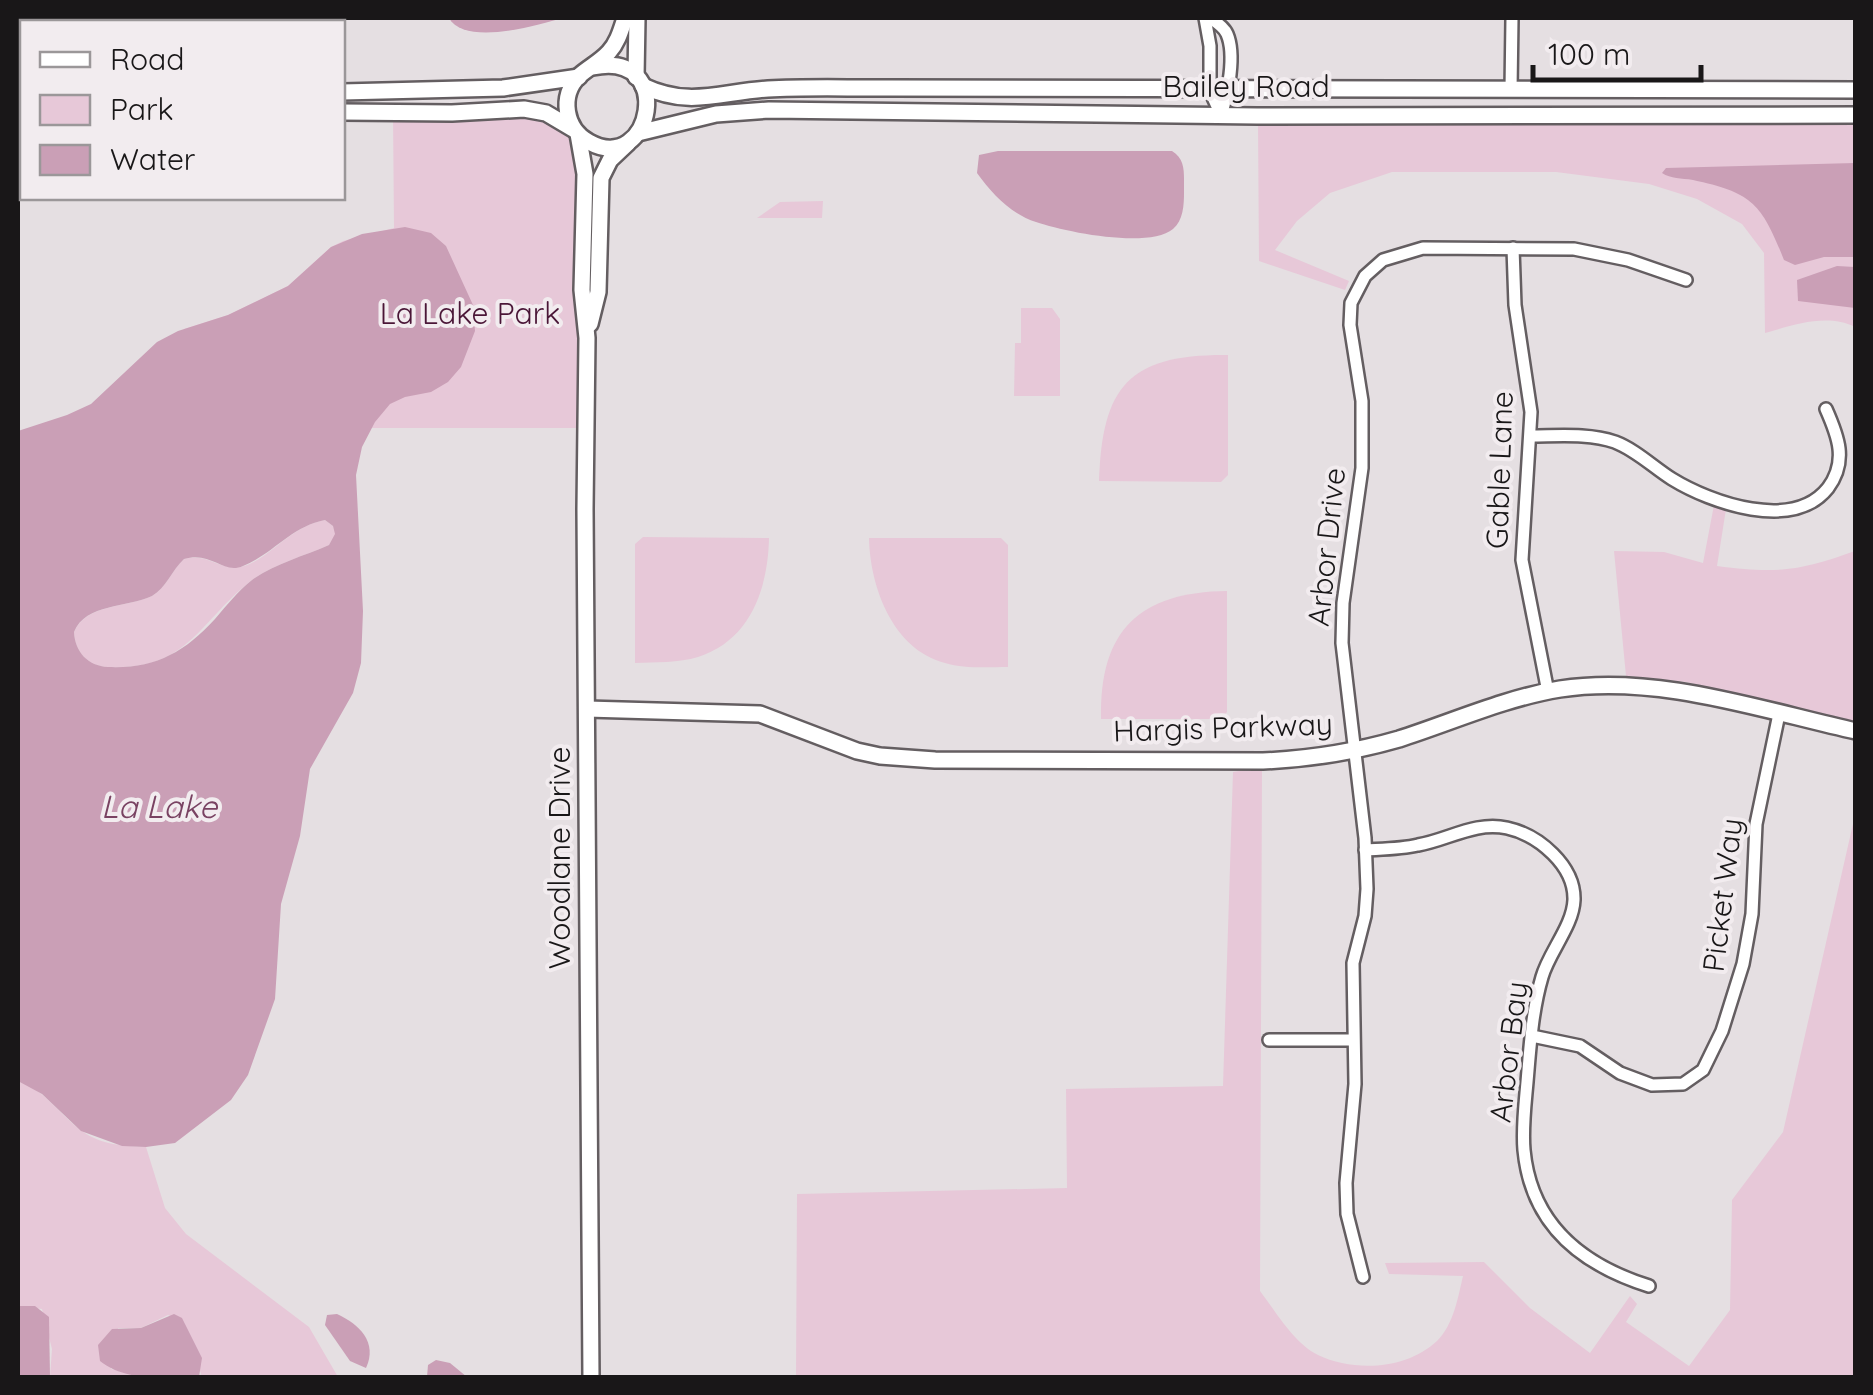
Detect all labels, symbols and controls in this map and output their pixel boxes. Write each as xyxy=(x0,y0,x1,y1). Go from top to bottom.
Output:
legend xyxy=(20,20,345,200)
scale bar xyxy=(1533,20,1700,82)
text: 100 m xyxy=(1548,35,1630,73)
text: Road xyxy=(110,40,184,78)
street label: Bailey Road xyxy=(1162,67,1330,105)
text: Park xyxy=(110,90,174,128)
text: Water xyxy=(110,140,196,178)
park label: La Lake Park xyxy=(380,294,560,332)
street label: Gable Lane xyxy=(1477,390,1521,549)
street label: Arbor Drive xyxy=(1299,466,1353,628)
street label: Hargis Parkway xyxy=(1113,704,1333,750)
street label: Woodlane Drive xyxy=(540,747,578,969)
water label: La Lake xyxy=(101,786,219,826)
street label: Picket Way xyxy=(1694,816,1750,974)
street label: Arbor Bay xyxy=(1481,979,1536,1125)

